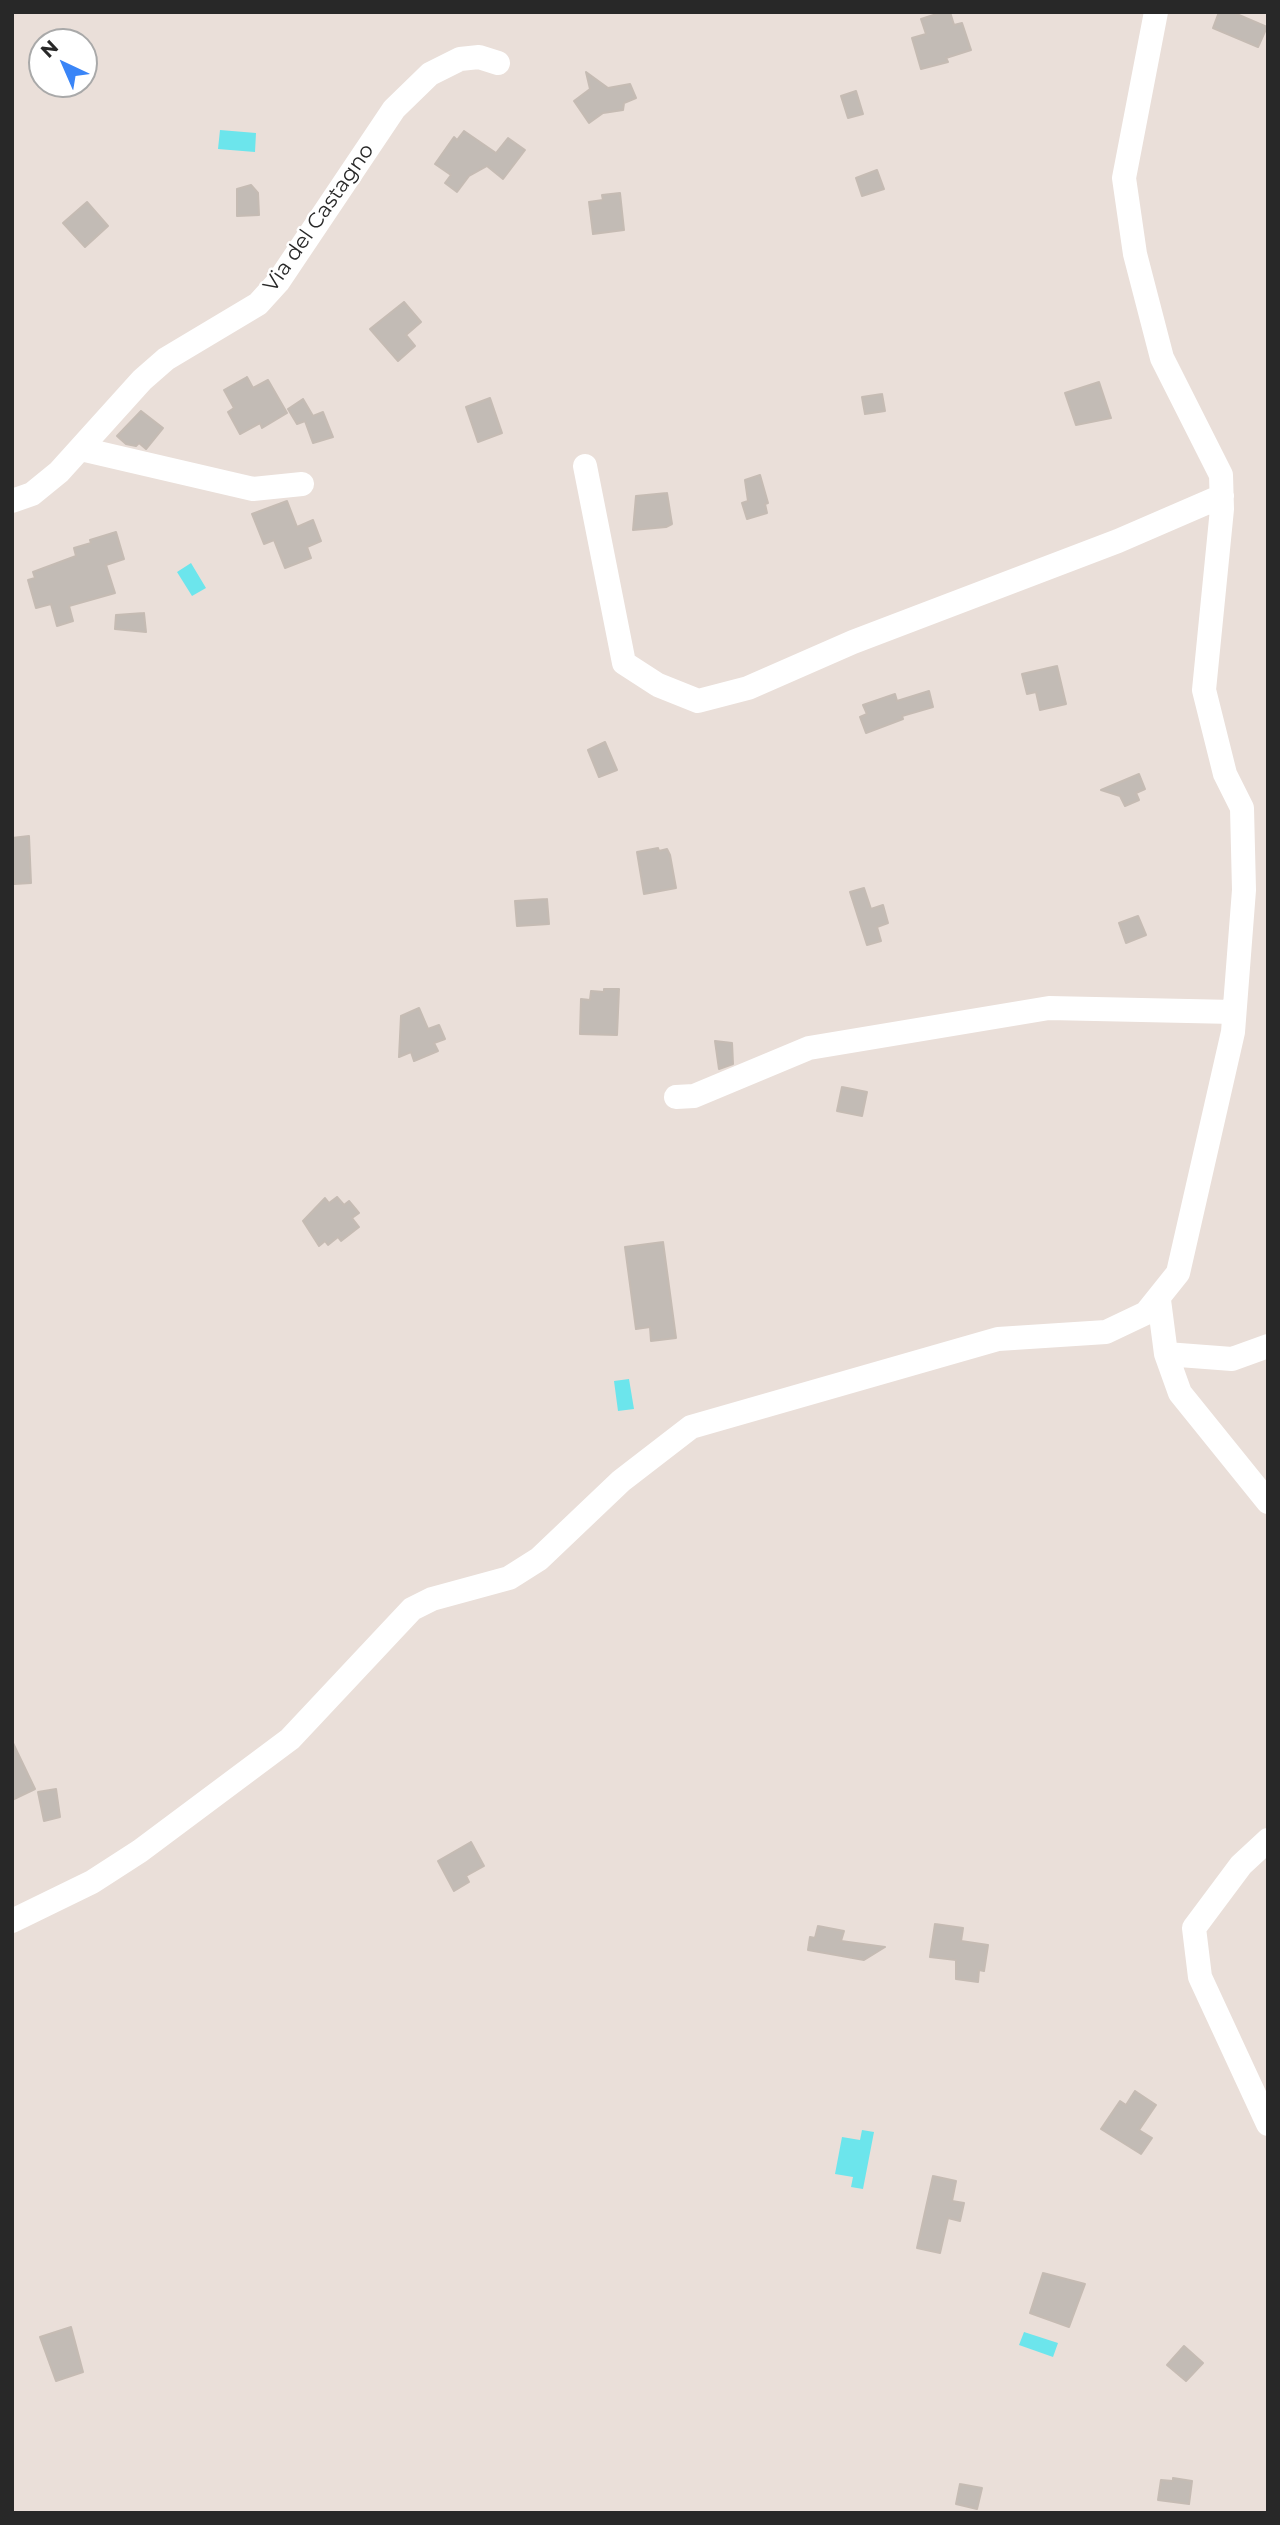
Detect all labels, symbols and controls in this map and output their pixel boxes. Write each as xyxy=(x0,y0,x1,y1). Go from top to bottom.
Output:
north arrow xyxy=(28,28,98,98)
text: N xyxy=(36,35,63,63)
street label: Via del Castagno xyxy=(258,139,380,297)

